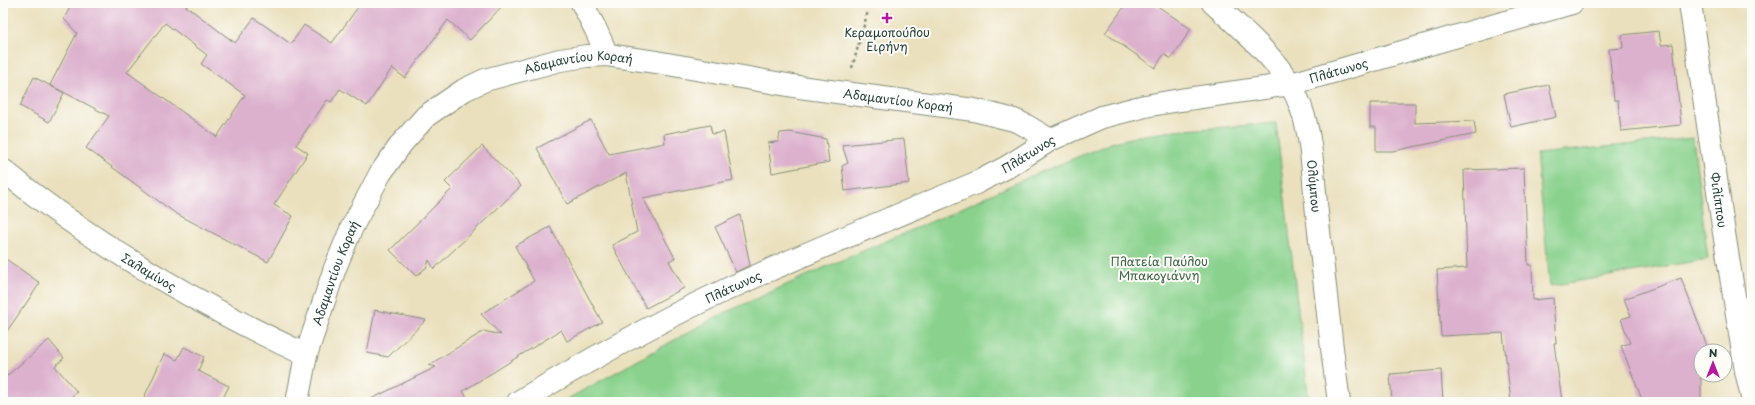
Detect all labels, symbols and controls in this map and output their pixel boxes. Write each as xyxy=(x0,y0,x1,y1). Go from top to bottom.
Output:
marker: Κεραμοπούλου Ειρήνη xyxy=(882,13,892,23)
place label: Κεραμοπούλου Ειρήνη xyxy=(844,23,930,55)
street label: Αδαμαντίου Κοραή xyxy=(522,46,634,78)
street label: Πλάτωνος xyxy=(1307,53,1370,87)
street label: Αδαμαντίου Κοραή xyxy=(842,84,954,116)
street label: Πλάτωνος xyxy=(998,130,1058,177)
street label: Ολύμπου xyxy=(1303,159,1326,213)
street label: Φιλίππου xyxy=(1706,171,1732,229)
street label: Αδαμαντίου Κοραή xyxy=(308,217,363,328)
street label: Σαλαμίνος xyxy=(118,248,179,295)
park label: Πλατεία Παύλου Μπακογιάννη xyxy=(1110,252,1208,284)
street label: Πλάτωνος xyxy=(702,266,764,308)
north arrow xyxy=(1693,343,1733,383)
text: N xyxy=(1709,344,1718,361)

